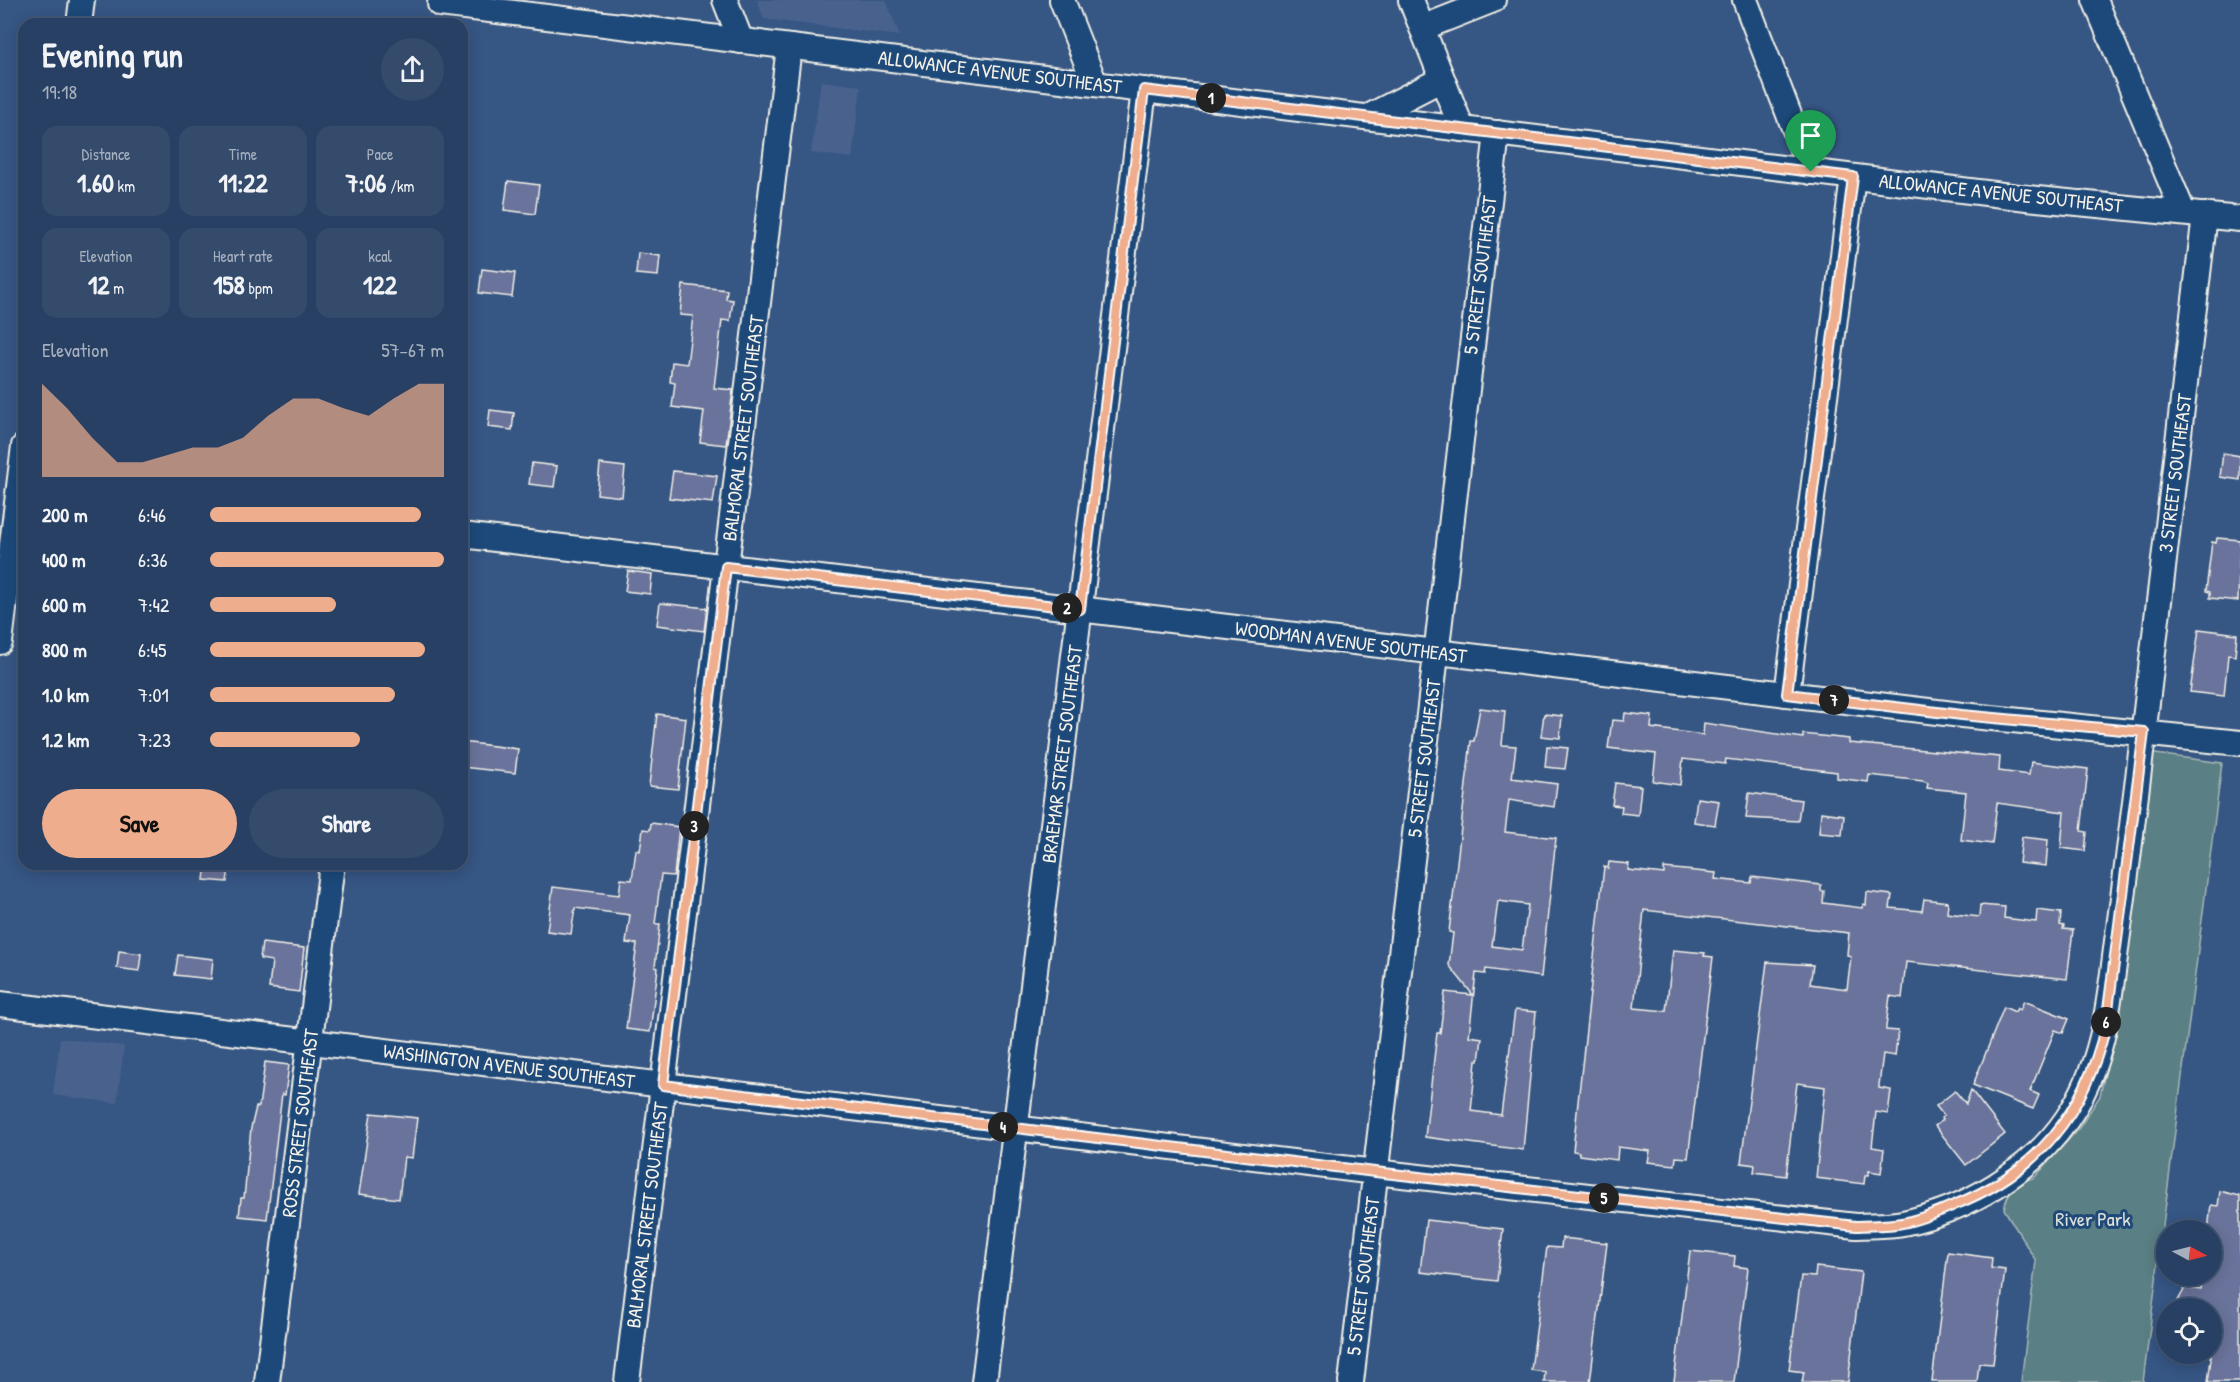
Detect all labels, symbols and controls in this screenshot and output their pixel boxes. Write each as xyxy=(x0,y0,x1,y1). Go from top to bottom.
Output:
text: Evening run xyxy=(42,33,183,77)
button: share xyxy=(381,38,444,101)
street label: ALLOWANCE AVENUE SOUTHEAST xyxy=(877,43,1124,100)
text: 19:18 xyxy=(42,78,77,105)
pin: 1 xyxy=(1196,83,1226,113)
text: 1 xyxy=(1208,87,1214,109)
pin xyxy=(1785,110,1836,172)
icon: arrive xyxy=(1794,119,1827,152)
text: Distance xyxy=(82,143,130,165)
text: Time xyxy=(229,143,257,165)
text: Pace xyxy=(367,143,393,165)
text: 1.60 xyxy=(77,165,114,200)
text: 11:22 xyxy=(218,165,268,200)
text: 7:06 xyxy=(346,165,386,200)
street label: ALLOWANCE AVENUE SOUTHEAST xyxy=(1878,166,2125,219)
text: km xyxy=(114,175,135,197)
text: /km xyxy=(386,175,414,197)
street label: 5 STREET SOUTHEAST xyxy=(1456,194,1503,356)
text: Elevation xyxy=(79,245,133,267)
text: Heart rate xyxy=(213,245,273,267)
text: kcal xyxy=(368,245,392,267)
text: 12 xyxy=(88,267,110,302)
text: 158 xyxy=(213,267,245,302)
text: 122 xyxy=(363,267,397,302)
text: m xyxy=(110,277,124,299)
text: bpm xyxy=(245,277,273,299)
street label: BALMORAL STREET SOUTHEAST xyxy=(715,313,770,543)
text: Elevation xyxy=(42,336,108,363)
text: 57–67 m xyxy=(381,336,444,363)
street label: 3 STREET SOUTHEAST xyxy=(2151,391,2198,554)
text: 200 m xyxy=(42,501,87,528)
text: 6:46 xyxy=(138,501,166,528)
text: 400 m xyxy=(42,546,86,573)
text: 6:36 xyxy=(138,546,168,573)
text: 600 m xyxy=(42,591,86,618)
text: 7:42 xyxy=(138,591,169,618)
pin: 2 xyxy=(1052,593,1082,623)
text: 2 xyxy=(1063,597,1071,619)
street label: WOODMAN AVENUE SOUTHEAST xyxy=(1234,614,1469,669)
text: 800 m xyxy=(42,636,87,663)
text: 6:45 xyxy=(138,636,167,663)
street label: BRAEMAR STREET SOUTHEAST xyxy=(1035,643,1088,865)
street label: 5 STREET SOUTHEAST xyxy=(1400,677,1447,839)
text: 1.0 km xyxy=(42,681,89,708)
text: 7:01 xyxy=(138,681,169,708)
pin: 7 xyxy=(1819,685,1849,715)
text: 7 xyxy=(1830,689,1838,711)
text: 1.2 km xyxy=(42,726,89,753)
text: 7:23 xyxy=(138,726,171,753)
button: Save xyxy=(42,789,237,858)
button: Share xyxy=(249,789,444,858)
pin: 3 xyxy=(679,811,709,841)
text: 3 xyxy=(690,815,698,837)
pin: 6 xyxy=(2091,1007,2121,1037)
text: 6 xyxy=(2103,1011,2109,1033)
street label: ROSS STREET SOUTHEAST xyxy=(275,1027,325,1219)
street label: WASHINGTON AVENUE SOUTHEAST xyxy=(382,1037,637,1094)
street label: BALMORAL STREET SOUTHEAST xyxy=(619,1100,674,1330)
pin: 4 xyxy=(988,1112,1018,1142)
text: 4 xyxy=(1000,1116,1006,1138)
pin: 5 xyxy=(1589,1183,1619,1213)
text: 5 xyxy=(1601,1187,1607,1209)
street label: 5 STREET SOUTHEAST xyxy=(1339,1195,1386,1357)
park label: River Park xyxy=(2055,1205,2131,1232)
north arrow xyxy=(2156,1220,2222,1286)
map controls xyxy=(2156,1220,2222,1364)
button: locate xyxy=(2156,1298,2222,1364)

